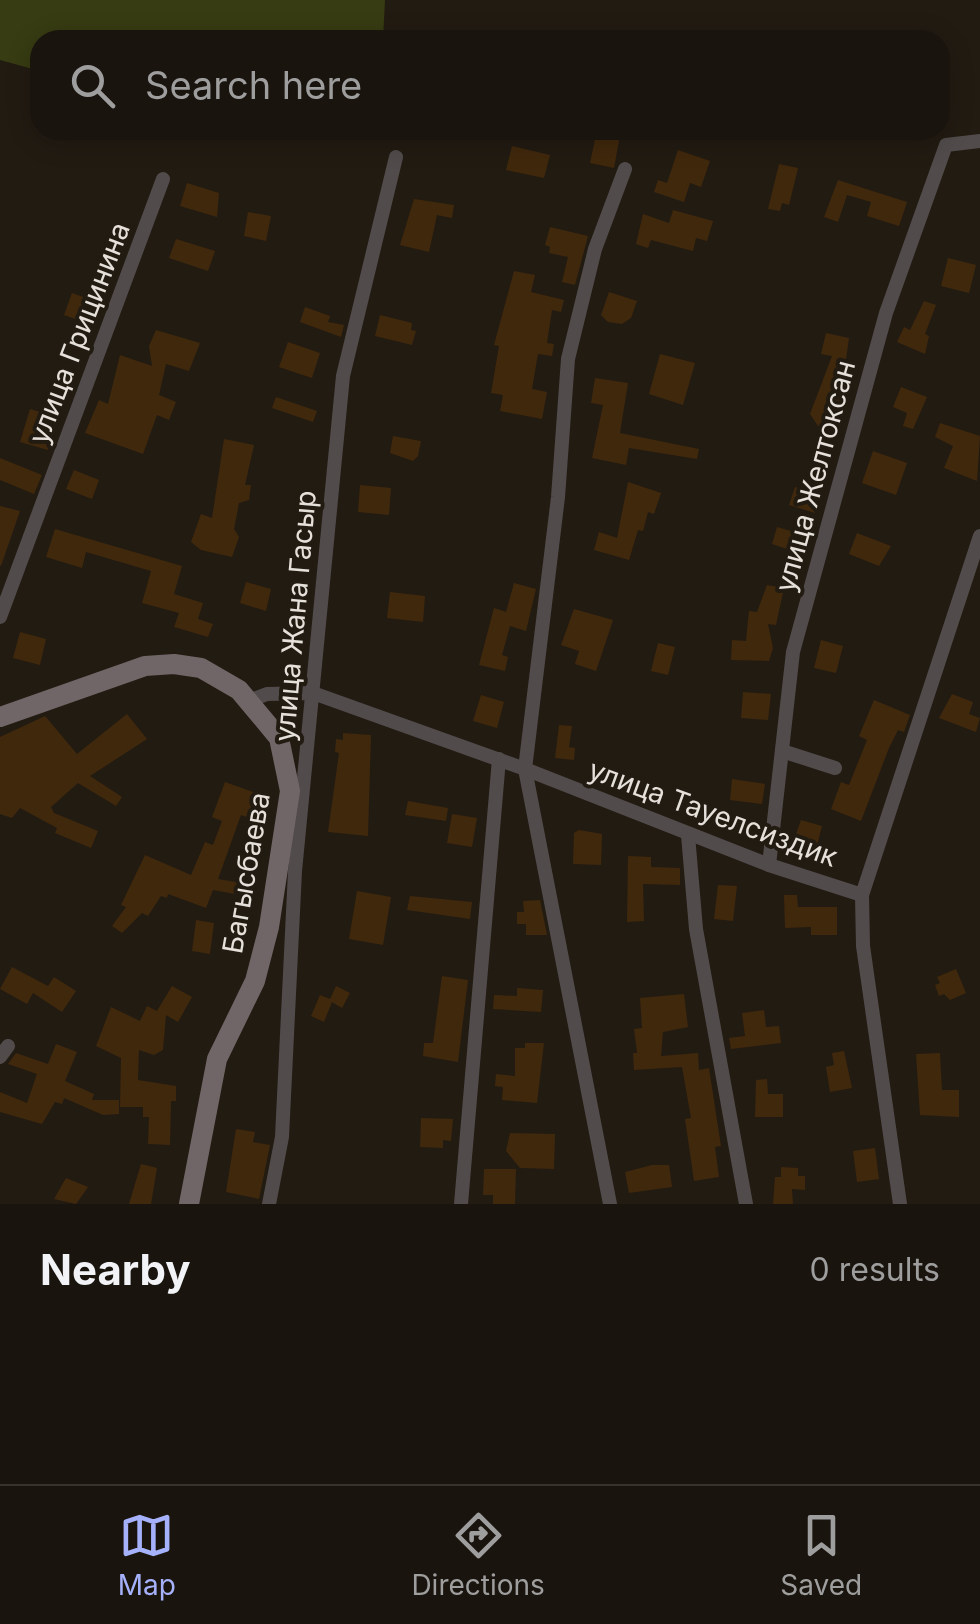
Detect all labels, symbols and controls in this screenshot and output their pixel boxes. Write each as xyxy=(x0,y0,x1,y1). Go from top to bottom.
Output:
search box xyxy=(30,30,950,140)
icon: search xyxy=(65,58,120,113)
text: Search here xyxy=(145,62,362,108)
street label: улица Грицинина xyxy=(21,217,137,449)
street label: улица Желтоксан xyxy=(768,356,862,596)
street label: улица Жана Гасыр xyxy=(267,489,323,743)
street label: улица Тауелсиздик xyxy=(584,752,842,874)
street label: Багысбаева xyxy=(215,790,277,956)
text: Nearby xyxy=(40,1244,191,1295)
text: 0 results xyxy=(810,1250,940,1289)
tab: Map xyxy=(118,1508,176,1602)
tab: Directions xyxy=(411,1508,545,1602)
tab: Saved xyxy=(780,1508,862,1602)

